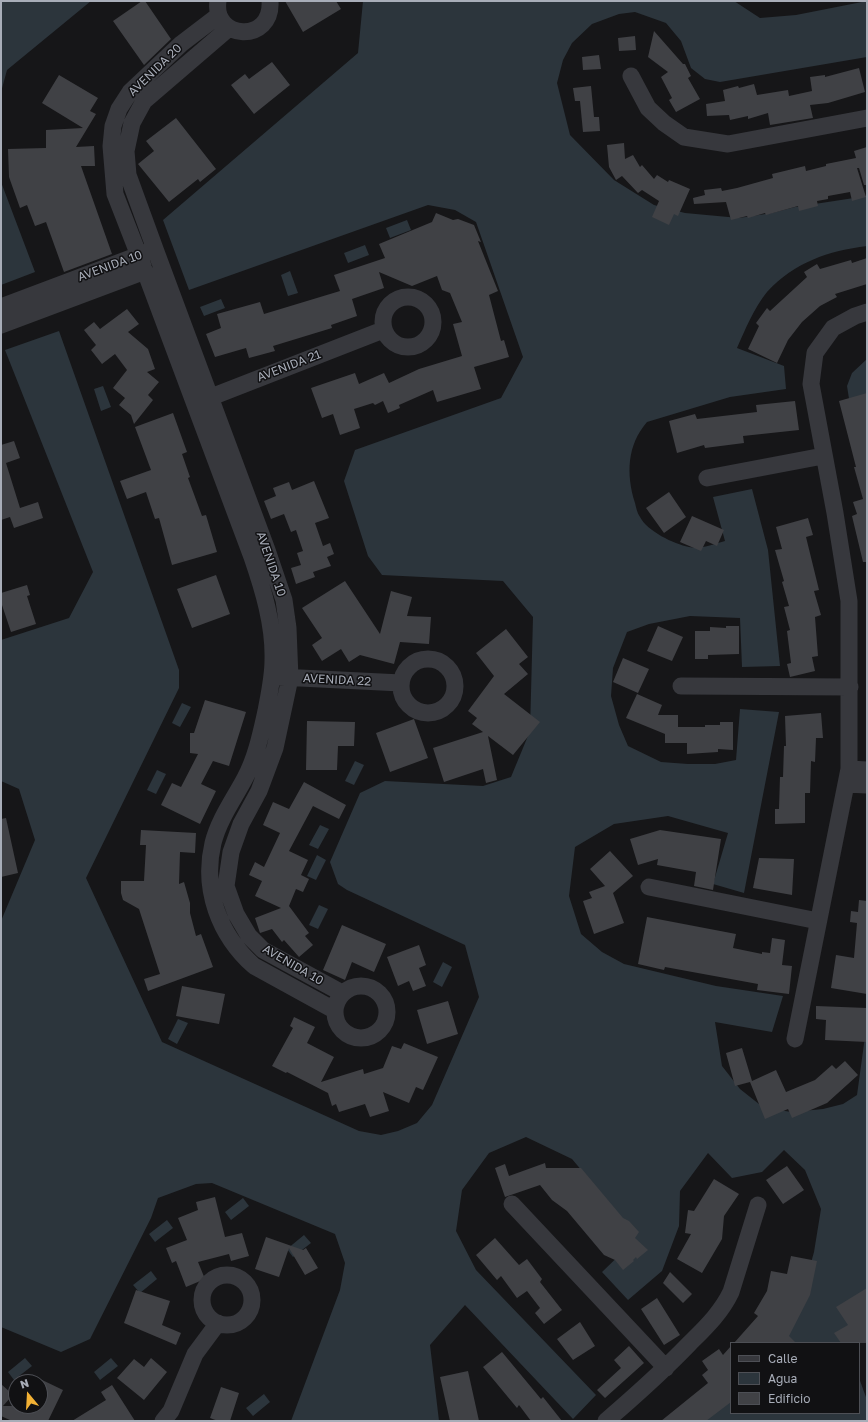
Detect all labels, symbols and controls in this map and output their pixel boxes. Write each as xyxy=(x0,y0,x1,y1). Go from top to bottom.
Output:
street label: AVENIDA 20 xyxy=(125,41,185,99)
street label: AVENIDA 10 xyxy=(76,248,144,284)
street label: AVENIDA 21 xyxy=(255,347,323,385)
street label: AVENIDA 10 xyxy=(253,530,289,598)
street label: AVENIDA 22 xyxy=(303,671,371,689)
street label: AVENIDA 10 xyxy=(260,942,326,988)
legend xyxy=(730,1342,860,1414)
text: Calle xyxy=(768,1351,797,1366)
text: Agua xyxy=(768,1371,797,1386)
north arrow xyxy=(8,1374,48,1414)
text: N xyxy=(18,1376,30,1391)
text: Edificio xyxy=(768,1391,810,1406)

